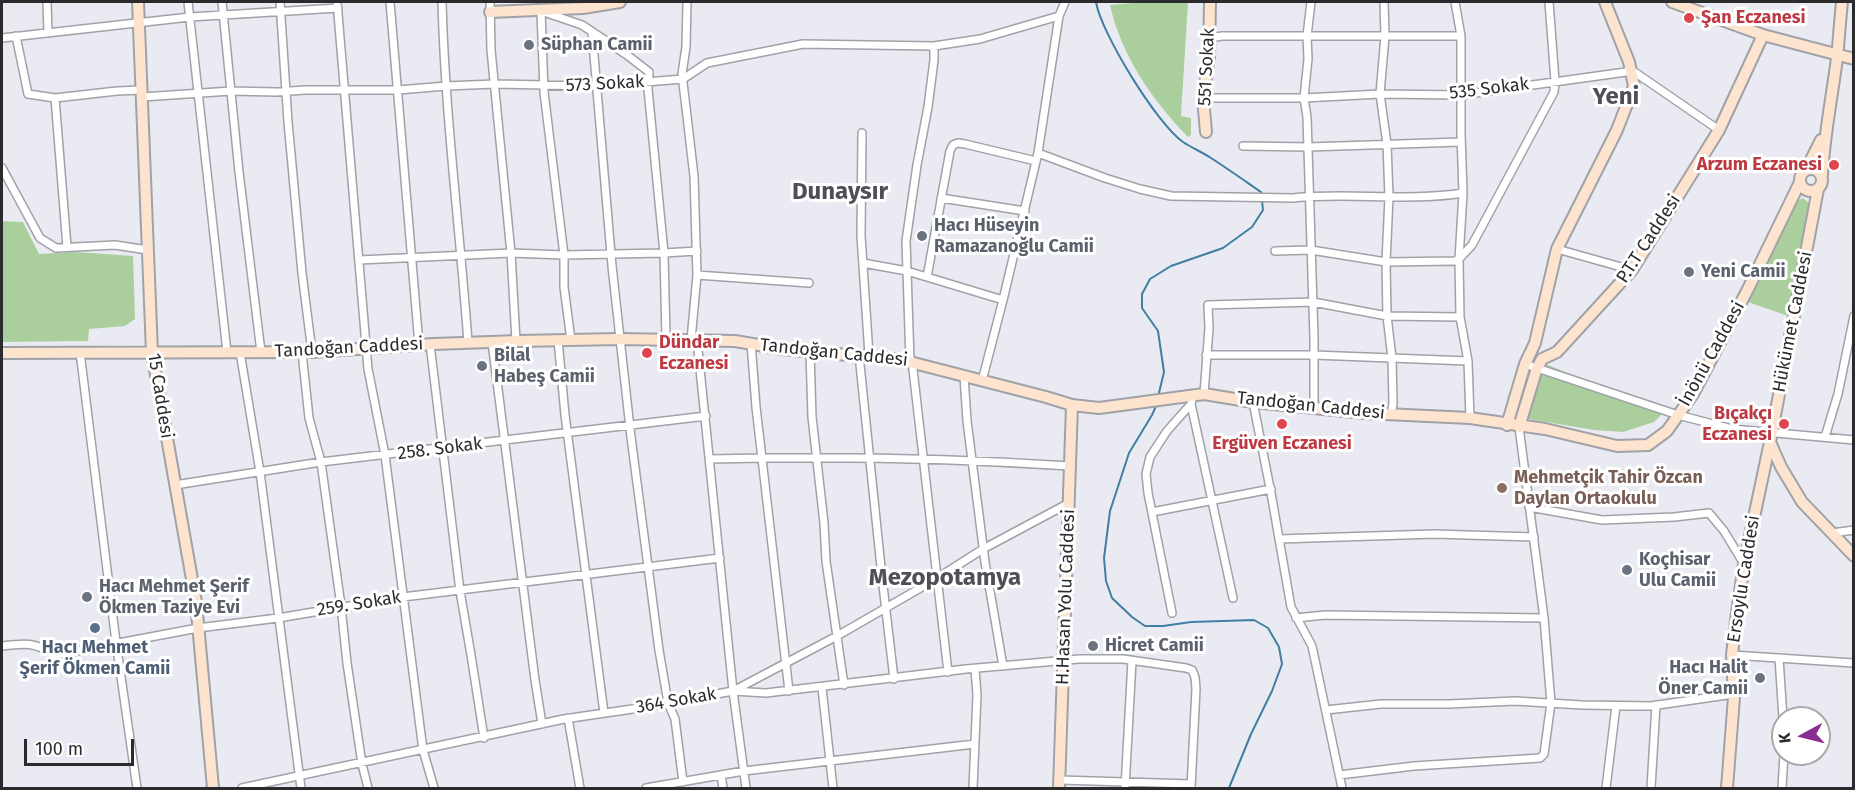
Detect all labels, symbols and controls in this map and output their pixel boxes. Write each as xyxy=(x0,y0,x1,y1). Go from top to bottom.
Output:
place label: Şan Eczanesi xyxy=(1701,7,1805,29)
marker: Şan Eczanesi xyxy=(1682,11,1696,25)
street label: 551 Sokak xyxy=(1194,28,1220,106)
place label: Süphan Camii xyxy=(541,34,653,56)
marker: Süphan Camii xyxy=(522,38,536,52)
street label: 573 Sokak xyxy=(565,71,645,97)
street label: 535 Sokak xyxy=(1448,73,1530,105)
district label: Yeni xyxy=(1593,83,1639,111)
place label: Arzum Eczanesi xyxy=(1697,154,1822,176)
marker: Arzum Eczanesi xyxy=(1827,158,1841,172)
district label: Dunaysır xyxy=(792,178,888,206)
street label: P.T.T Caddesi xyxy=(1612,191,1686,287)
place label: Hacı Hüseyin Ramazanoğlu Camii xyxy=(934,215,1094,258)
marker: Hacı Hüseyin Ramazanoğlu Camii xyxy=(915,229,929,243)
street label: Hükümet Caddesi xyxy=(1769,250,1817,394)
place label: Yeni Camii xyxy=(1701,261,1786,283)
marker: Yeni Camii xyxy=(1682,265,1696,279)
street label: İnönü Caddesi xyxy=(1674,298,1750,410)
place label: Dündar Eczanesi xyxy=(659,332,729,374)
street label: Tandoğan Caddesi xyxy=(274,333,424,363)
street label: Tandoğan Caddesi xyxy=(759,334,909,372)
place label: Bilal Habeş Camii xyxy=(494,345,595,388)
marker: Dündar Eczanesi xyxy=(640,346,654,360)
street label: 15 Caddesi xyxy=(143,352,177,440)
marker: Bilal Habeş Camii xyxy=(475,359,489,373)
street label: Tandoğan Caddesi xyxy=(1236,387,1386,425)
place label: Bıçakçı Eczanesi xyxy=(1702,403,1772,446)
marker: Ergüven Eczanesi xyxy=(1275,417,1289,431)
marker: Bıçakçı Eczanesi xyxy=(1777,417,1791,431)
street label: 258. Sokak xyxy=(396,433,484,465)
place label: Ergüven Eczanesi xyxy=(1212,433,1352,455)
place label: Mehmetçik Tahir Özcan Daylan Ortaokulu xyxy=(1514,467,1703,510)
marker: Mehmetçik Tahir Özcan Daylan Ortaokulu xyxy=(1495,481,1509,495)
street label: H.Hasan Yolu Caddesi xyxy=(1052,509,1080,685)
street label: Ersoylu Caddesi xyxy=(1723,514,1765,644)
place label: Koçhisar Ulu Camii xyxy=(1639,549,1716,592)
marker: Koçhisar Ulu Camii xyxy=(1620,563,1634,577)
district label: Mezopotamya xyxy=(869,564,1021,592)
place label: Hacı Mehmet Şerif Ökmen Taziye Evi xyxy=(99,576,249,618)
street label: 259. Sokak xyxy=(316,587,402,621)
marker: Hacı Mehmet Şerif Ökmen Taziye Evi xyxy=(80,590,94,604)
marker: Hacı Mehmet Şerif Ökmen Camii xyxy=(88,621,102,635)
place label: Hicret Camii xyxy=(1105,635,1204,657)
place label: Hacı Mehmet Şerif Ökmen Camii xyxy=(20,637,170,680)
marker: Hicret Camii xyxy=(1086,639,1100,653)
place label: Hacı Halit Öner Camii xyxy=(1658,657,1748,700)
marker: Hacı Halit Öner Camii xyxy=(1753,671,1767,685)
street label: 364 Sokak xyxy=(634,683,718,719)
north arrow xyxy=(1771,706,1831,766)
scale bar xyxy=(27,727,136,765)
text: K xyxy=(1775,732,1795,744)
text: 100 m xyxy=(35,738,83,760)

